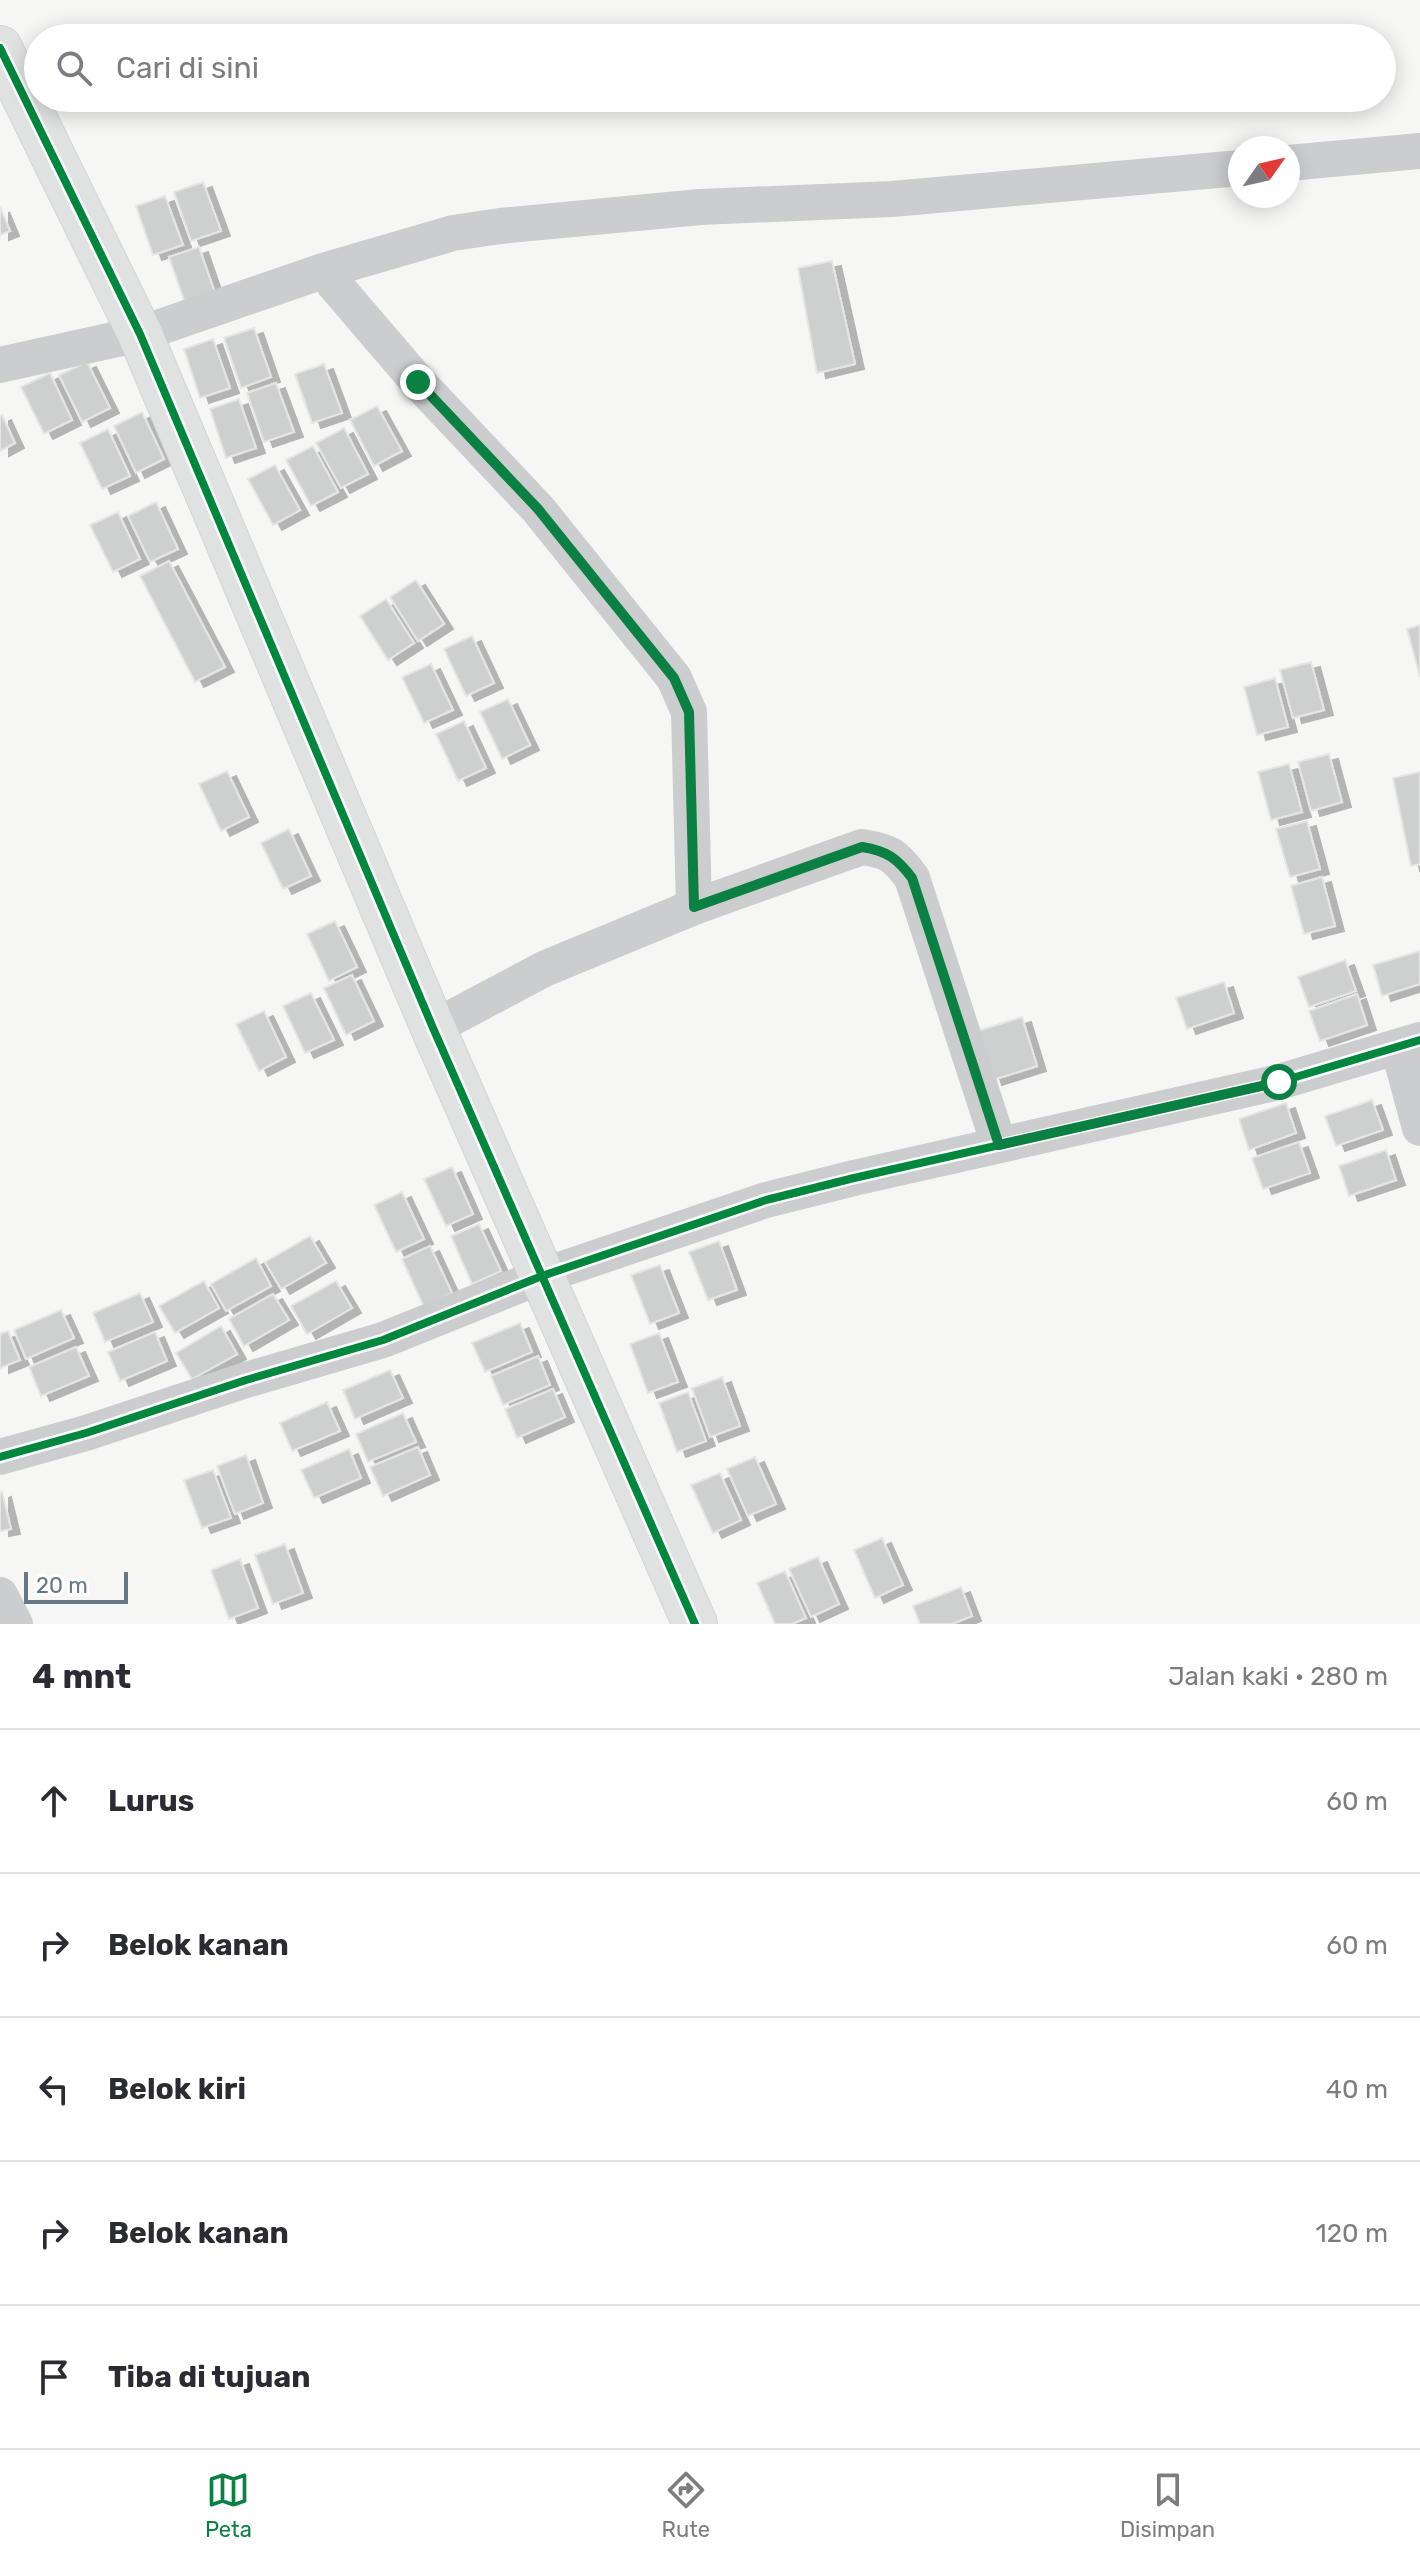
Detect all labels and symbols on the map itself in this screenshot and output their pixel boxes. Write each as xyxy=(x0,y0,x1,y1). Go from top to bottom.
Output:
north arrow xyxy=(1228,136,1300,208)
route end xyxy=(400,364,436,400)
route start xyxy=(1261,1064,1297,1100)
scale bar xyxy=(24,1568,128,1604)

